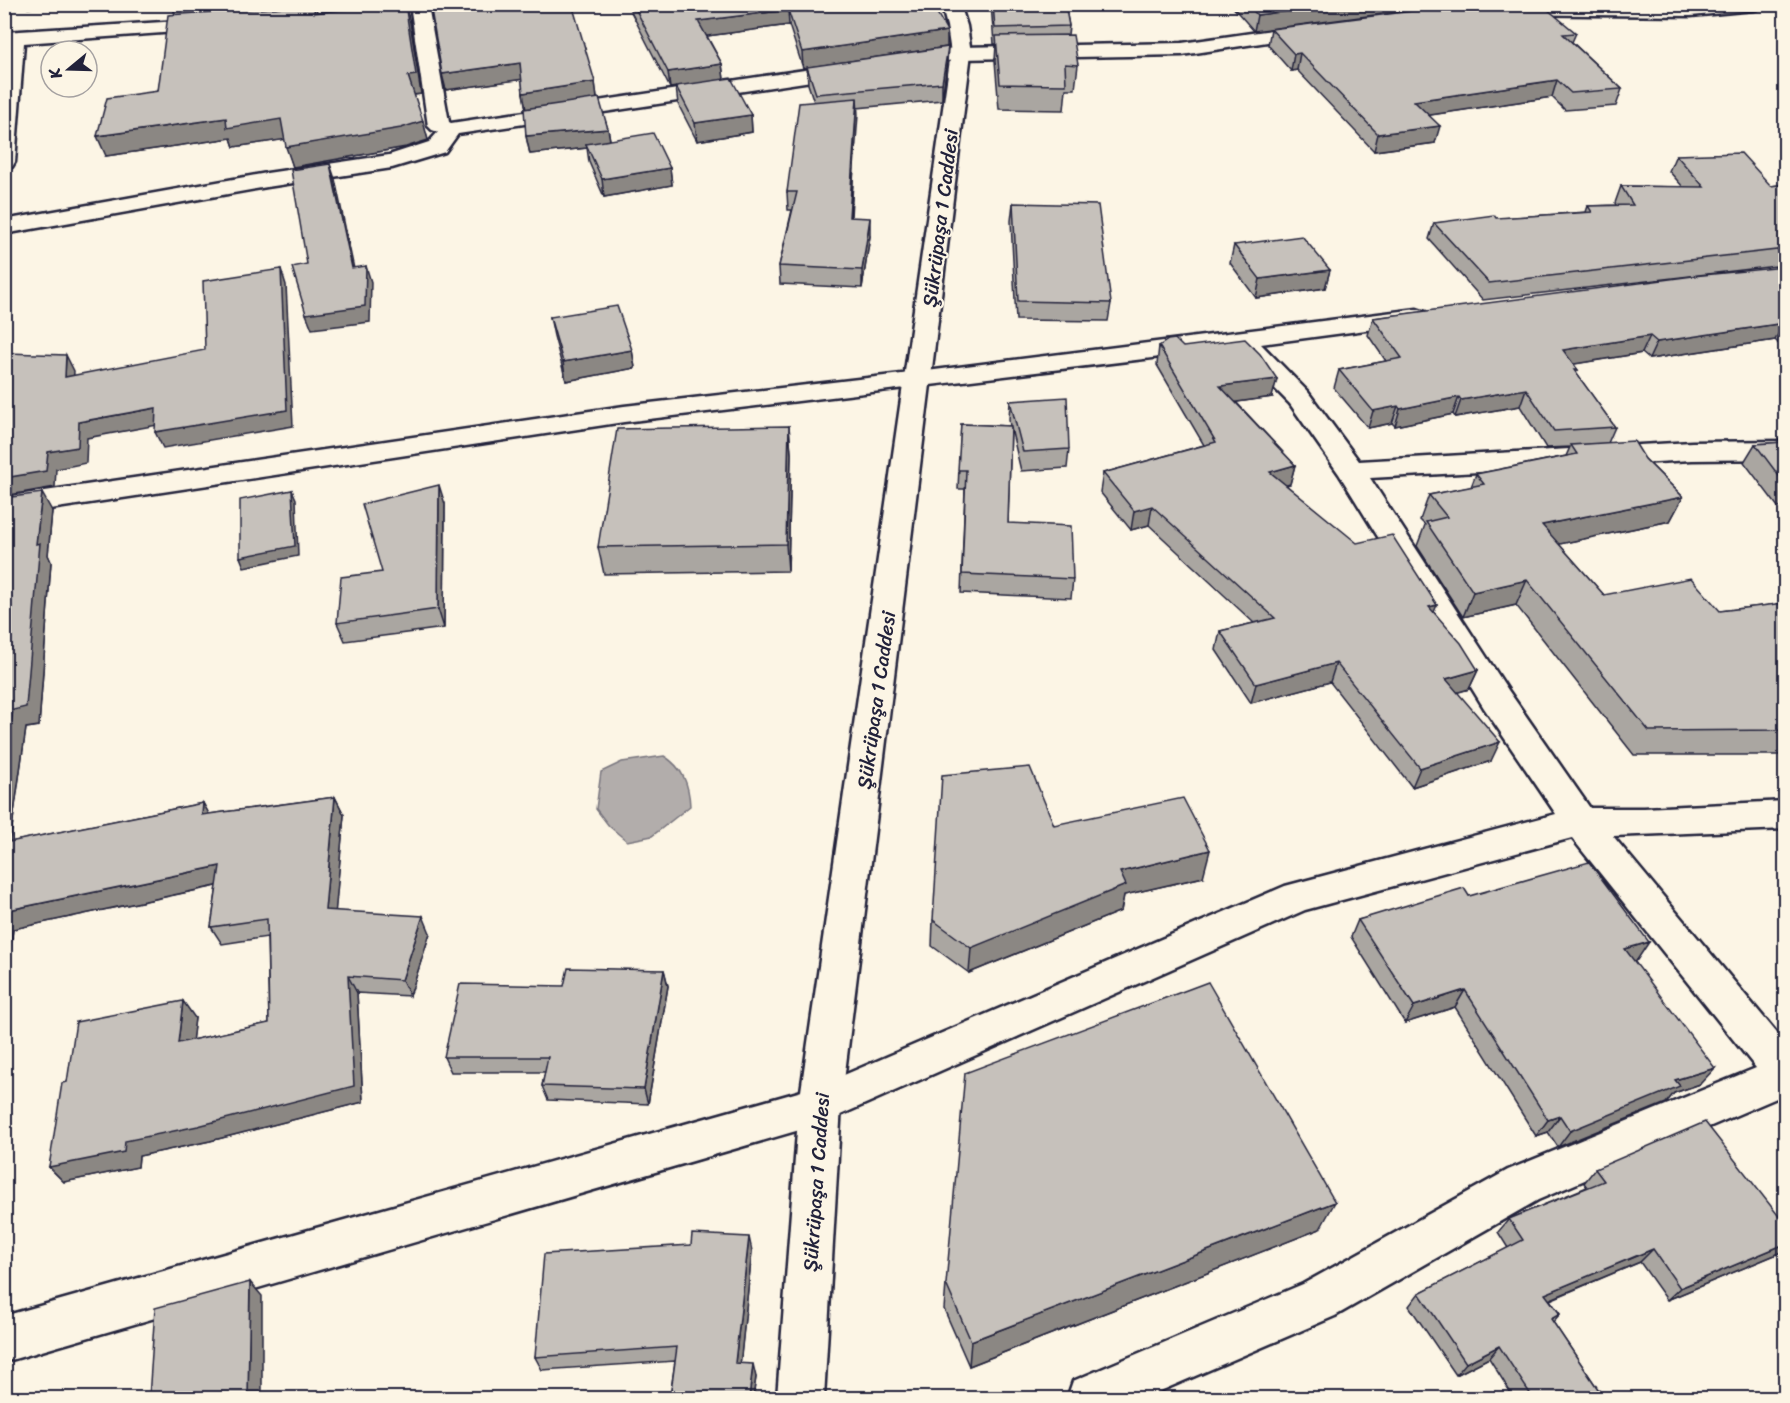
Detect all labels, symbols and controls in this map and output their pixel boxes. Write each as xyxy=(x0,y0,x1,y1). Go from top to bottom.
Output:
north arrow xyxy=(39,39,99,99)
text: K xyxy=(40,63,71,84)
street label: Şükrüpaşa 1 Caddesi xyxy=(912,126,969,309)
street label: Şükrüpaşa 1 Caddesi xyxy=(847,607,907,791)
street label: Şükrüpaşa 1 Caddesi xyxy=(793,1090,840,1273)

